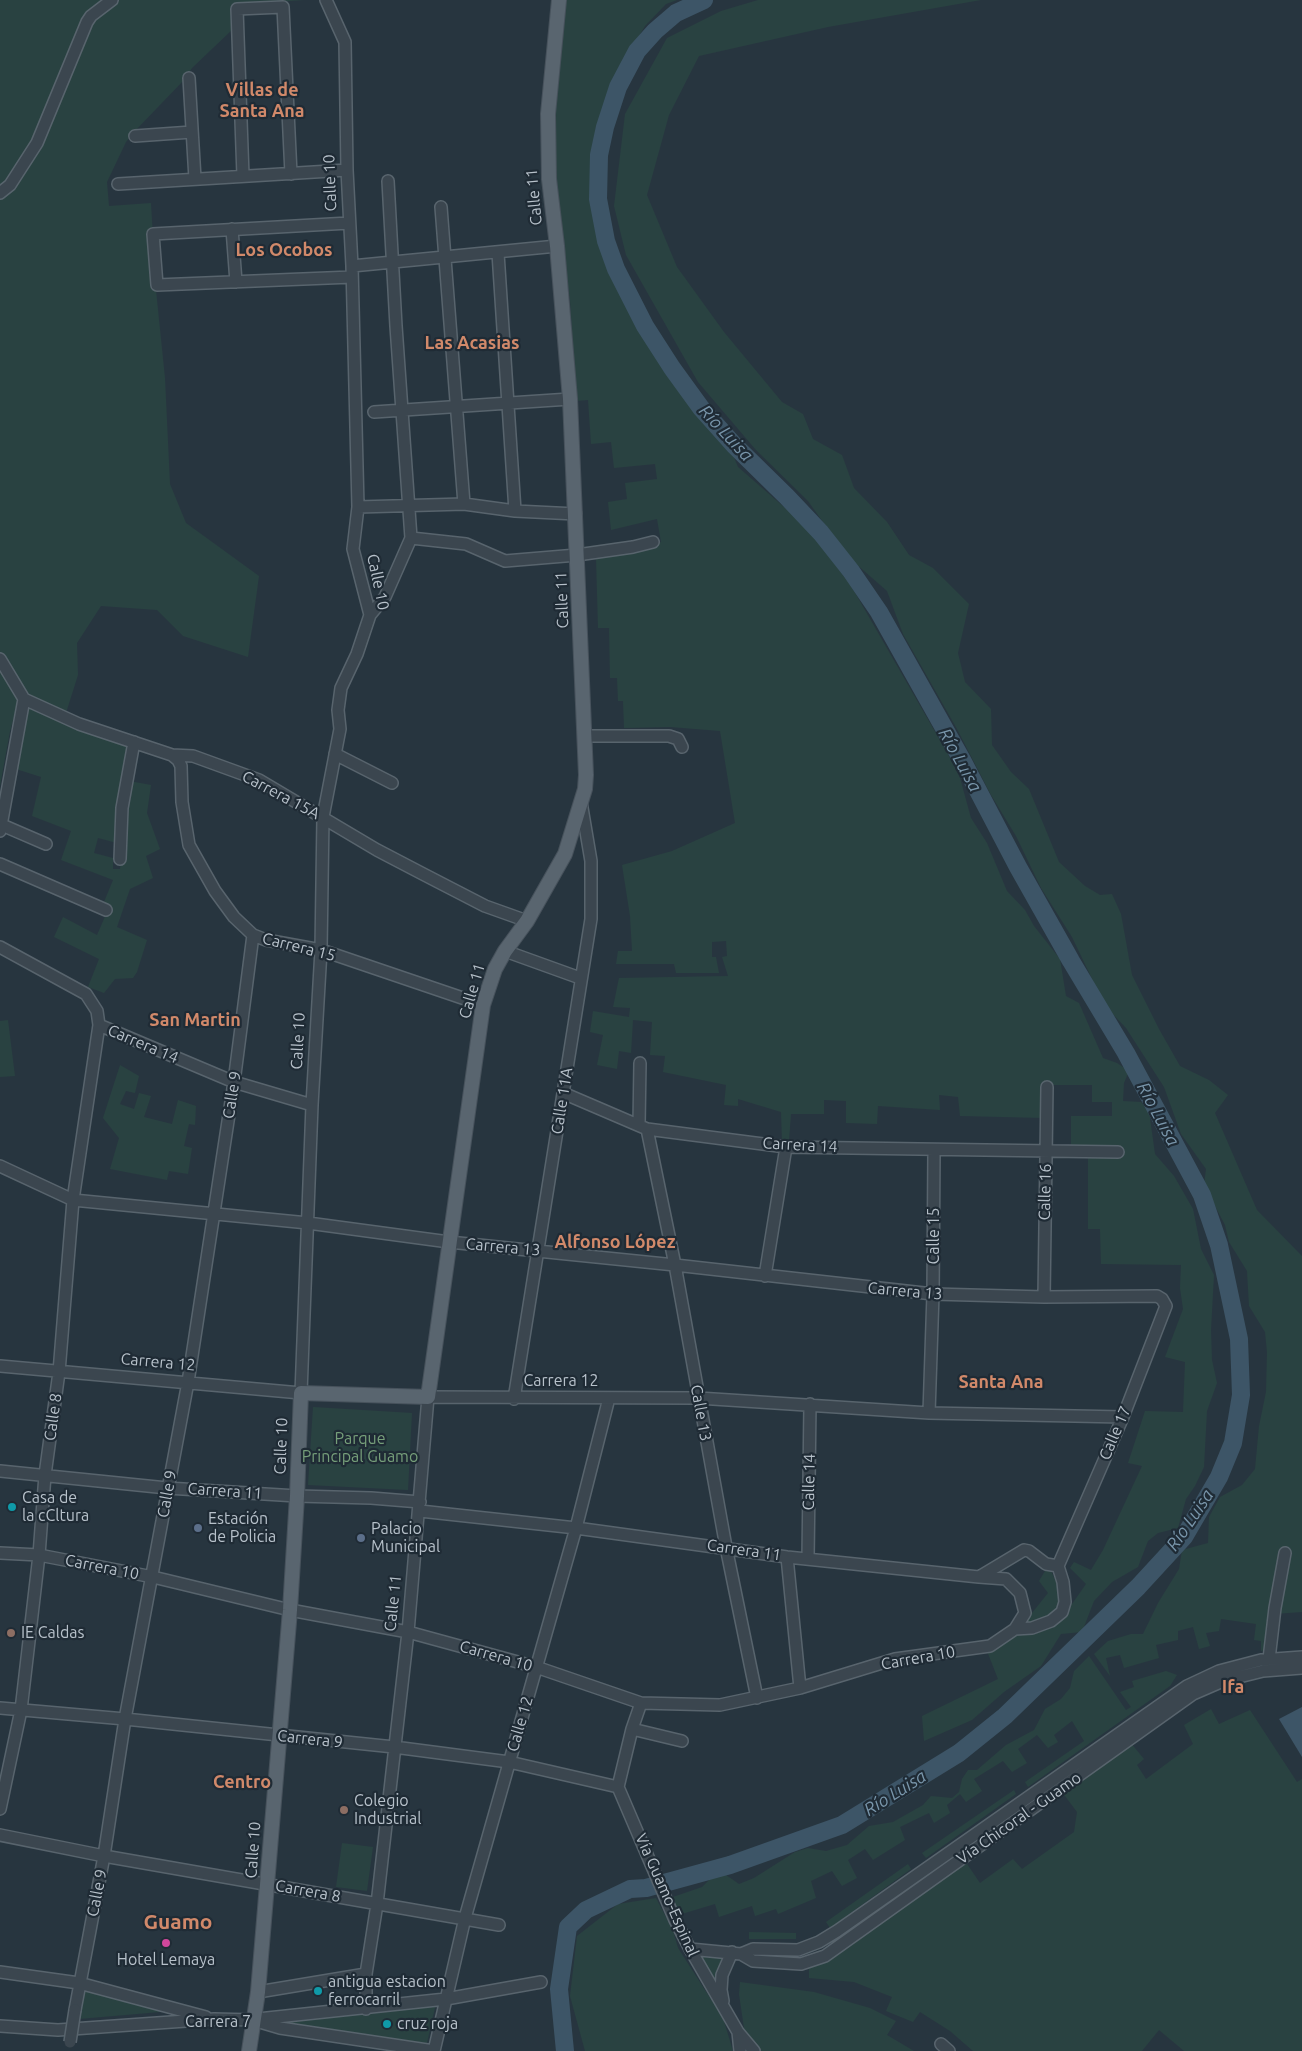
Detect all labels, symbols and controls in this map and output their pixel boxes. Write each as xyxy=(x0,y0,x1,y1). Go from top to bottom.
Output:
district label: Villas de Santa Ana xyxy=(219,79,305,122)
street label: Calle 10 xyxy=(319,154,341,212)
street label: Calle 11 xyxy=(522,168,546,226)
district label: Los Ocobos xyxy=(235,239,333,261)
district label: Las Acasias xyxy=(424,332,520,354)
water label: Río Luisa xyxy=(694,400,758,466)
street label: Calle 10 xyxy=(363,552,393,612)
street label: Calle 11 xyxy=(551,571,573,629)
water label: Río Luisa xyxy=(934,724,986,796)
street label: Carrera 15A xyxy=(239,766,323,824)
street label: Carrera 15 xyxy=(260,929,338,965)
street label: Calle 11 xyxy=(455,961,489,1021)
district label: San Martin xyxy=(149,1009,241,1031)
street label: Calle 10 xyxy=(287,1012,309,1070)
street label: Carrera 14 xyxy=(105,1021,181,1067)
street label: Calle 11A xyxy=(547,1066,577,1136)
street label: Calle 9 xyxy=(219,1070,245,1120)
water label: Río Luisa xyxy=(1132,1078,1184,1150)
street label: Carrera 14 xyxy=(762,1133,838,1157)
street label: Calle 16 xyxy=(1035,1163,1055,1221)
street label: Calle 15 xyxy=(924,1208,944,1264)
district label: Alfonso López xyxy=(554,1231,676,1253)
street label: Carrera 13 xyxy=(465,1234,541,1260)
street label: Carrera 13 xyxy=(867,1278,943,1304)
street label: Carrera 12 xyxy=(120,1349,196,1375)
street label: Carrera 12 xyxy=(524,1371,598,1391)
district label: Santa Ana xyxy=(958,1371,1044,1393)
street label: Calle 13 xyxy=(687,1383,715,1443)
street label: Calle 8 xyxy=(40,1392,66,1442)
street label: Calle 17 xyxy=(1095,1403,1135,1463)
street label: Calle 10 xyxy=(270,1417,292,1475)
park label: Parque Principal Guamo xyxy=(302,1429,418,1467)
street label: Calle 14 xyxy=(799,1453,819,1511)
street label: Calle 9 xyxy=(153,1469,181,1519)
street label: Carrera 11 xyxy=(187,1479,263,1503)
water label: Río Luisa xyxy=(1162,1485,1218,1555)
place label: Casa de la cCltura xyxy=(22,1488,89,1526)
marker: Casa de la cCltura xyxy=(6,1501,18,1513)
place label: Estación de Policia xyxy=(208,1509,276,1547)
place label: Palacio Municipal xyxy=(371,1519,440,1557)
marker: Estación de Policia xyxy=(192,1522,204,1534)
marker: Palacio Municipal xyxy=(355,1532,367,1544)
street label: Carrera 11 xyxy=(706,1535,782,1565)
street label: Carrera 10 xyxy=(63,1550,141,1584)
street label: Calle 11 xyxy=(380,1574,406,1632)
place label: IE Caldas xyxy=(21,1623,85,1643)
marker: IE Caldas xyxy=(5,1627,17,1639)
street label: Carrera 10 xyxy=(457,1636,535,1676)
street label: Carrera 10 xyxy=(879,1642,957,1674)
district label: Ifa xyxy=(1222,1676,1244,1698)
street label: Calle 12 xyxy=(503,1694,537,1754)
street label: Carrera 9 xyxy=(276,1726,344,1752)
water label: Río Luisa xyxy=(860,1765,930,1821)
street label: Vía Chicoral - Guamo xyxy=(953,1768,1085,1868)
district label: Centro xyxy=(213,1771,271,1793)
place label: Colegio Industrial xyxy=(354,1791,421,1829)
marker: Colegio Industrial xyxy=(338,1804,350,1816)
street label: Calle 10 xyxy=(241,1821,265,1879)
street label: Vía Guamo-Espinal xyxy=(631,1830,703,1960)
street label: Calle 9 xyxy=(83,1868,111,1918)
street label: Carrera 8 xyxy=(274,1876,342,1906)
district label: Guamo xyxy=(144,1909,212,1935)
marker: Hotel Lemaya xyxy=(160,1937,172,1949)
place label: Hotel Lemaya xyxy=(117,1950,215,1970)
place label: antigua estacion ferrocarril xyxy=(328,1972,446,2010)
marker: antigua estacion ferrocarril xyxy=(312,1985,324,1997)
street label: Carrera 7 xyxy=(185,2012,251,2032)
place label: cruz roja xyxy=(397,2014,458,2034)
marker: cruz roja xyxy=(381,2018,393,2030)

